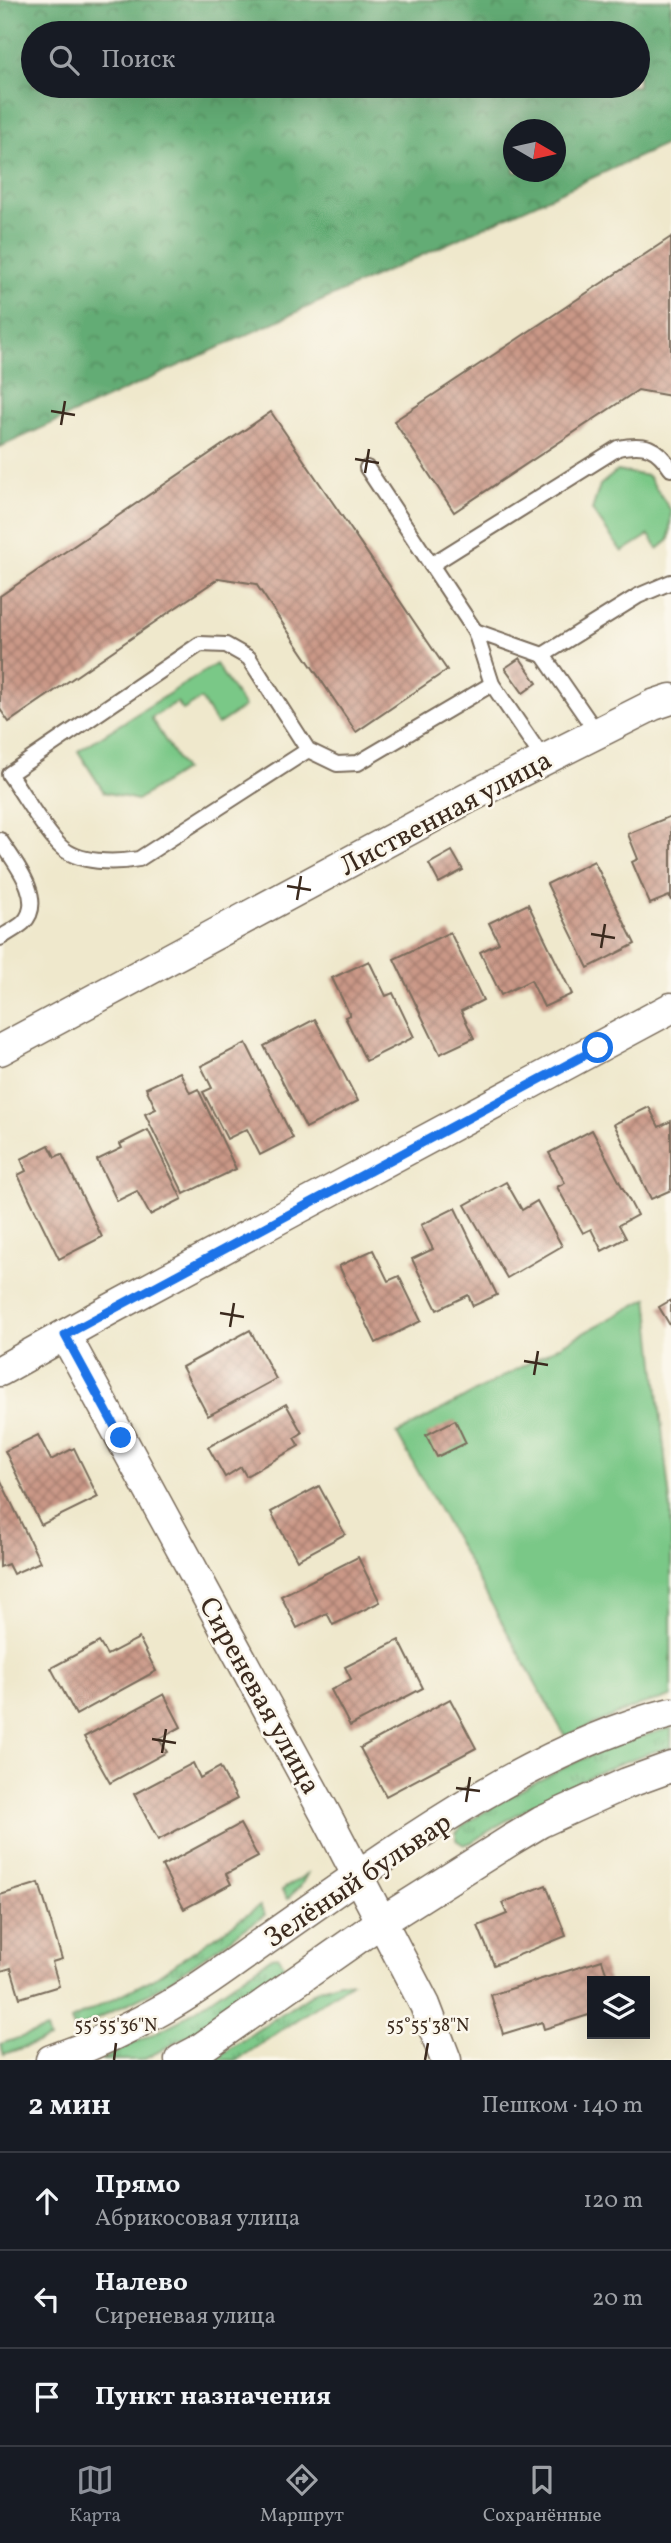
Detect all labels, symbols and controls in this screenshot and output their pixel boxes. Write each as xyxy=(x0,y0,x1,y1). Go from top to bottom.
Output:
search box xyxy=(21,21,650,98)
icon: search xyxy=(45,41,83,79)
text: Поиск xyxy=(101,42,175,78)
north arrow xyxy=(503,119,566,182)
street label: Лиственная улица xyxy=(333,742,559,887)
route start xyxy=(582,1032,613,1063)
route end xyxy=(105,1422,136,1453)
street label: Сиреневая улица xyxy=(188,1590,329,1802)
street label: Зелёный бульвар xyxy=(257,1804,460,1958)
map controls xyxy=(587,1976,650,2039)
button: layers xyxy=(587,1976,650,2039)
text: 55°55'36"N xyxy=(75,2014,157,2039)
text: 55°55'38"N xyxy=(387,2014,469,2039)
text: 2 мин xyxy=(28,2085,111,2127)
text: Пешком · 140 m xyxy=(482,2090,643,2122)
text: Прямо xyxy=(95,2167,180,2203)
icon: ahead xyxy=(28,2182,66,2220)
text: 120 m xyxy=(583,2185,643,2217)
text: Абрикосовая улица xyxy=(95,2203,300,2235)
text: Налево xyxy=(95,2265,188,2301)
icon: left xyxy=(28,2280,66,2318)
text: 20 m xyxy=(592,2283,643,2315)
text: Сиреневая улица xyxy=(95,2301,276,2333)
icon: arrive xyxy=(28,2378,66,2416)
text: Пункт назначения xyxy=(95,2379,331,2415)
tab: Карта xyxy=(70,2461,121,2529)
tab: Маршрут xyxy=(260,2461,344,2529)
tab: Сохранённые xyxy=(483,2461,601,2529)

